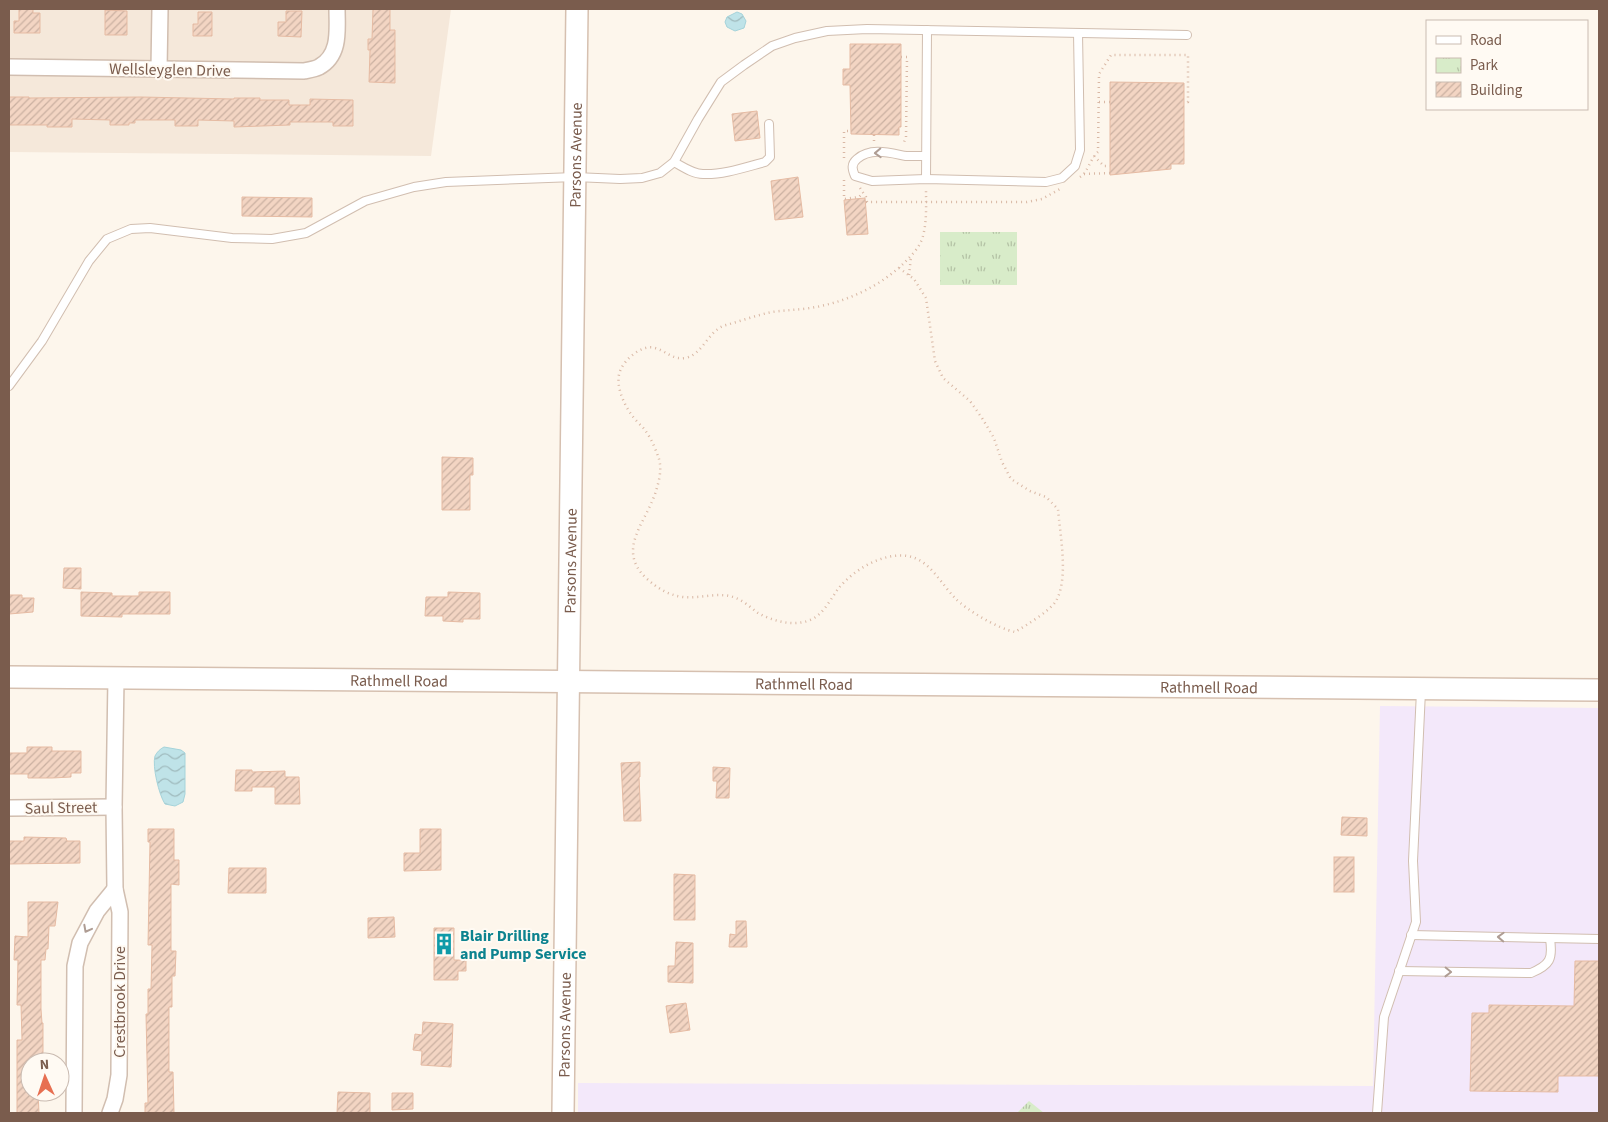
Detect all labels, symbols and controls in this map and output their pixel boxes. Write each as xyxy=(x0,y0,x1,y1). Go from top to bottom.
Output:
legend xyxy=(1426,20,1588,110)
text: Road xyxy=(1470,30,1502,51)
text: Park xyxy=(1470,55,1499,76)
street label: Wellsleyglen Drive xyxy=(109,58,231,82)
text: Building xyxy=(1470,80,1523,101)
street label: Parsons Avenue xyxy=(564,102,588,208)
one-way arrow xyxy=(873,147,881,158)
street label: Parsons Avenue xyxy=(559,508,583,614)
street label: Rathmell Road xyxy=(350,670,448,693)
street label: Rathmell Road xyxy=(755,673,853,696)
street label: Rathmell Road xyxy=(1160,676,1258,699)
street label: Saul Street xyxy=(24,796,98,820)
one-way arrow xyxy=(83,923,93,932)
place label: Blair Drilling and Pump Service xyxy=(460,925,586,965)
building icon: Blair Drilling and Pump Service xyxy=(431,931,457,957)
one-way arrow xyxy=(1497,932,1505,943)
street label: Crestbrook Drive xyxy=(109,946,131,1058)
one-way arrow xyxy=(1444,967,1452,977)
street label: Parsons Avenue xyxy=(553,972,577,1078)
north arrow xyxy=(20,1052,70,1102)
text: N xyxy=(39,1055,50,1075)

